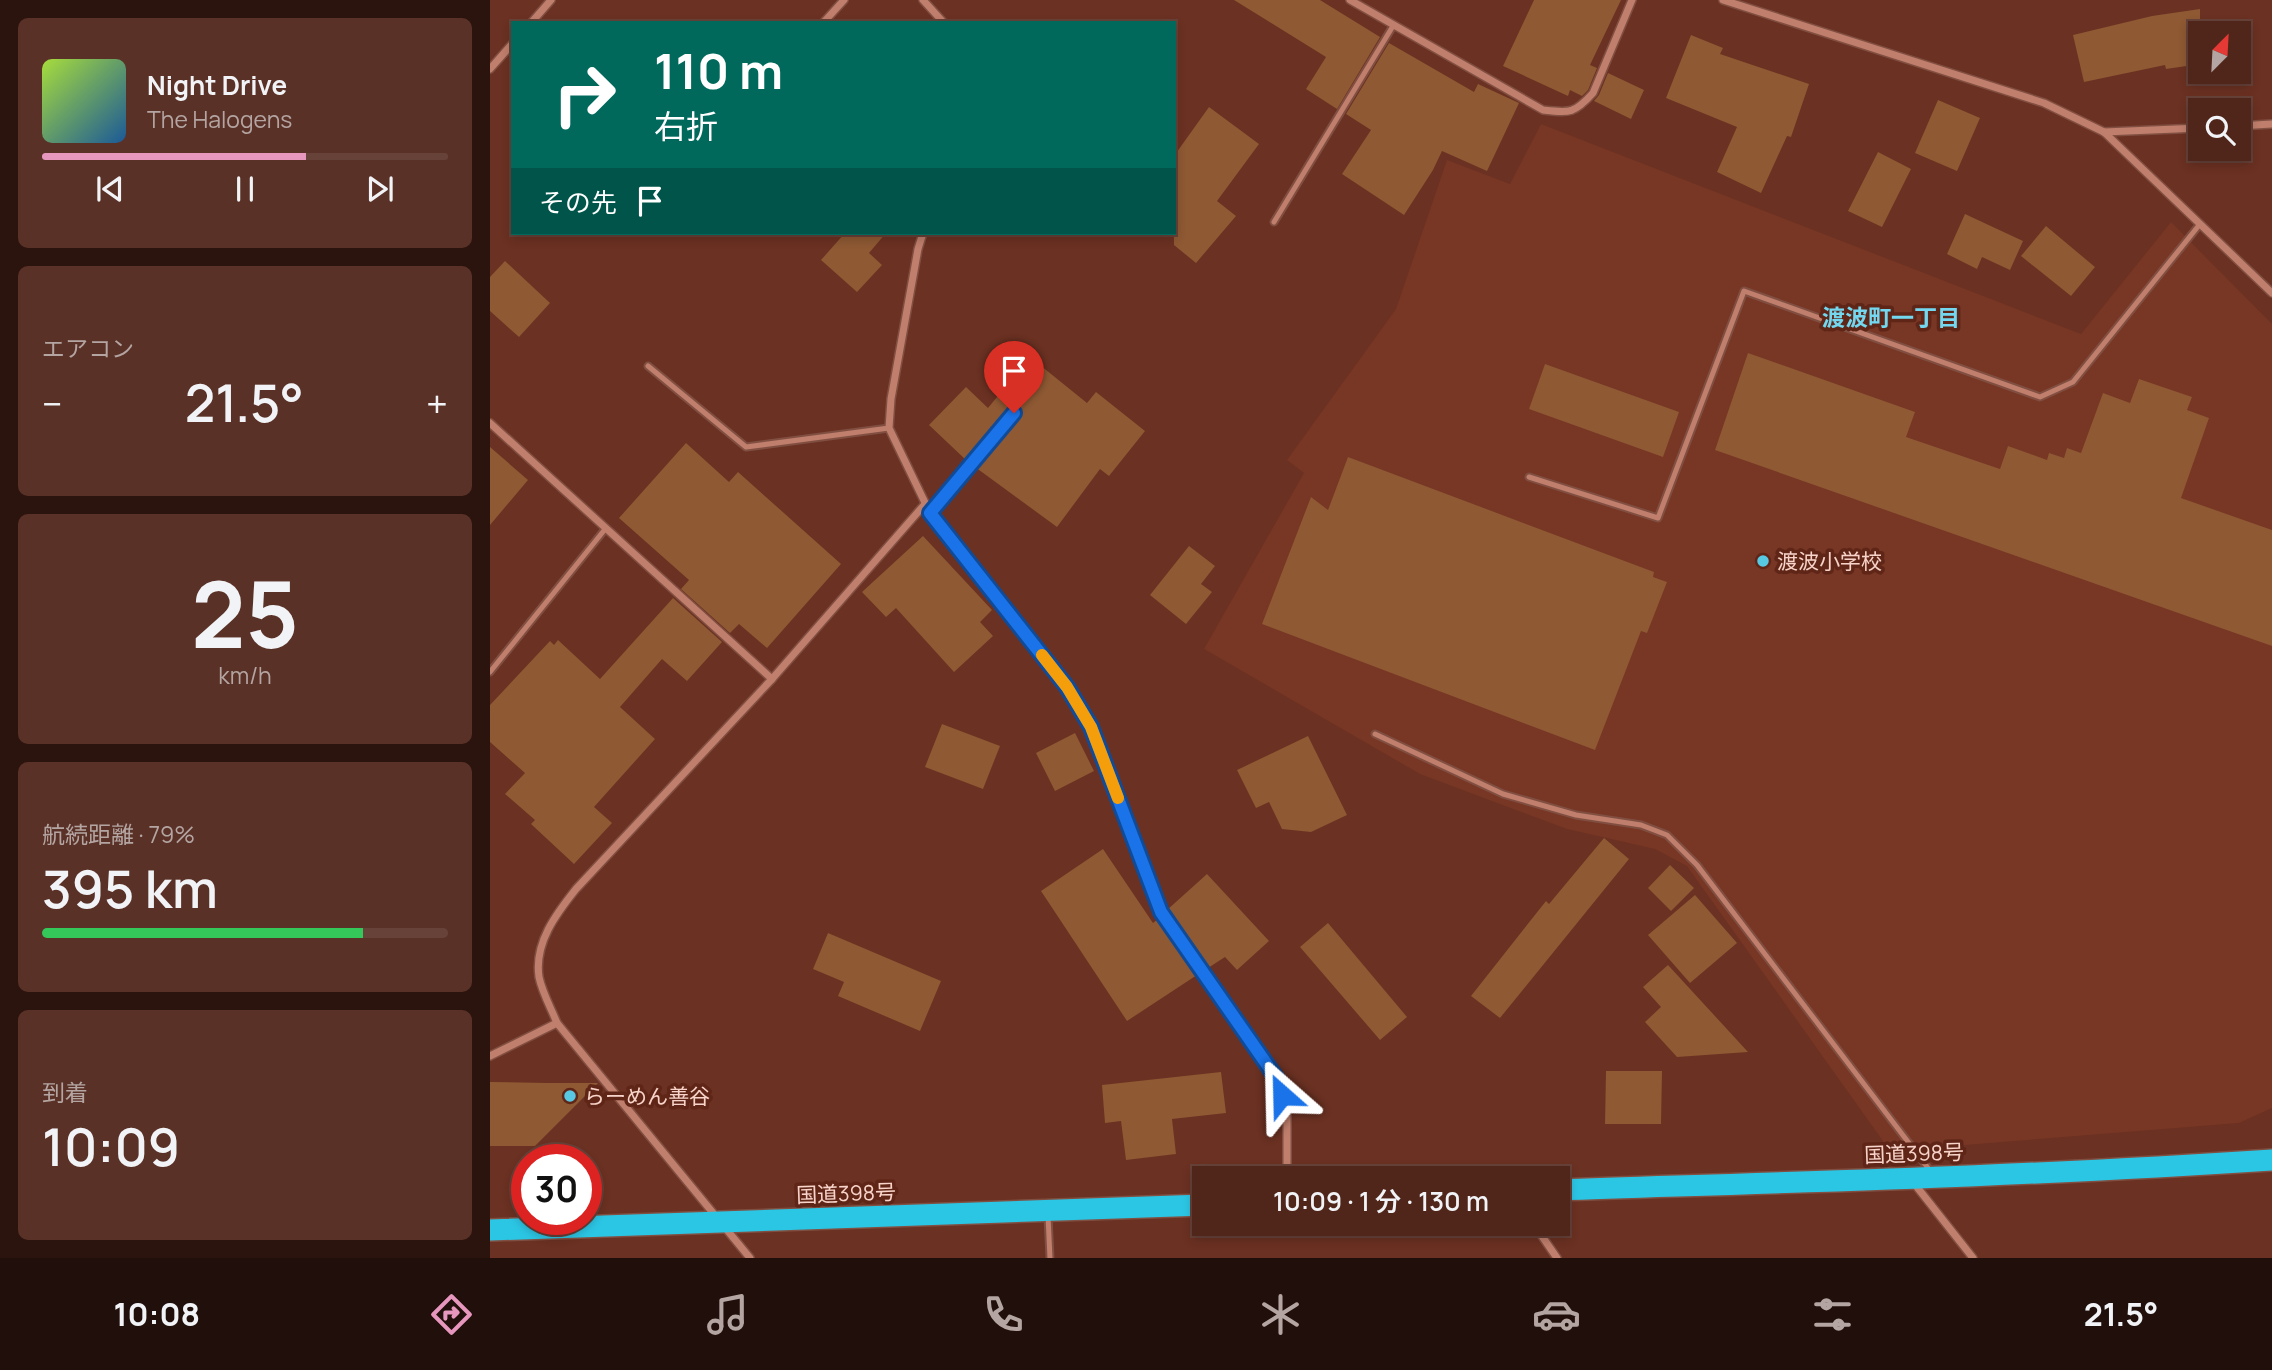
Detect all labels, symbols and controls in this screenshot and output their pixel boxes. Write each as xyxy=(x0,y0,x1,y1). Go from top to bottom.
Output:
north arrow xyxy=(2188,21,2250,84)
map controls xyxy=(2188,21,2251,161)
text: 110 m xyxy=(654,37,783,104)
icon: right xyxy=(539,49,630,140)
text: Night Drive xyxy=(147,67,287,103)
button: search xyxy=(2188,98,2251,161)
text: The Halogens xyxy=(147,103,292,135)
text: 右折 xyxy=(654,104,718,148)
icon: previous xyxy=(91,170,129,208)
icon: pause xyxy=(226,170,264,208)
icon: next xyxy=(361,170,399,208)
icon: arrive xyxy=(631,182,669,220)
text: その先 xyxy=(539,184,617,220)
district label: 渡波町一丁目 xyxy=(1822,301,1960,333)
text: エアコン xyxy=(42,332,134,364)
pin xyxy=(984,341,1044,413)
icon: arrive xyxy=(995,352,1033,390)
text: 21.5° xyxy=(185,367,304,438)
text: − xyxy=(42,377,63,429)
text: + xyxy=(426,377,448,429)
place label: 渡波小学校 xyxy=(1777,547,1882,575)
text: 25 xyxy=(191,551,299,675)
marker: 渡波小学校 xyxy=(1755,553,1771,569)
text: km/h xyxy=(218,659,272,691)
text: 航続距離 · 79% xyxy=(42,818,195,850)
text: 395 km xyxy=(42,853,218,924)
position arrow xyxy=(1245,1058,1319,1132)
text: 到着 xyxy=(42,1076,88,1108)
place label: らーめん善谷 xyxy=(584,1082,710,1110)
marker: らーめん善谷 xyxy=(562,1088,578,1104)
text: 10:09 xyxy=(42,1111,180,1182)
street label: 国道398号 xyxy=(1864,1137,1964,1169)
speed limit sign: 30 xyxy=(511,1144,602,1235)
street label: 国道398号 xyxy=(796,1177,896,1209)
text: 10:09 · 1 分 · 130 m xyxy=(1273,1183,1489,1219)
icon: directions xyxy=(427,1290,476,1339)
icon: music xyxy=(703,1290,752,1339)
icon: phone xyxy=(979,1290,1028,1339)
icon: climate xyxy=(1256,1290,1305,1339)
icon: car xyxy=(1532,1290,1581,1339)
icon: filters xyxy=(1808,1290,1857,1339)
text: 10:08 xyxy=(114,1292,200,1336)
text: 21.5° xyxy=(2084,1292,2158,1336)

